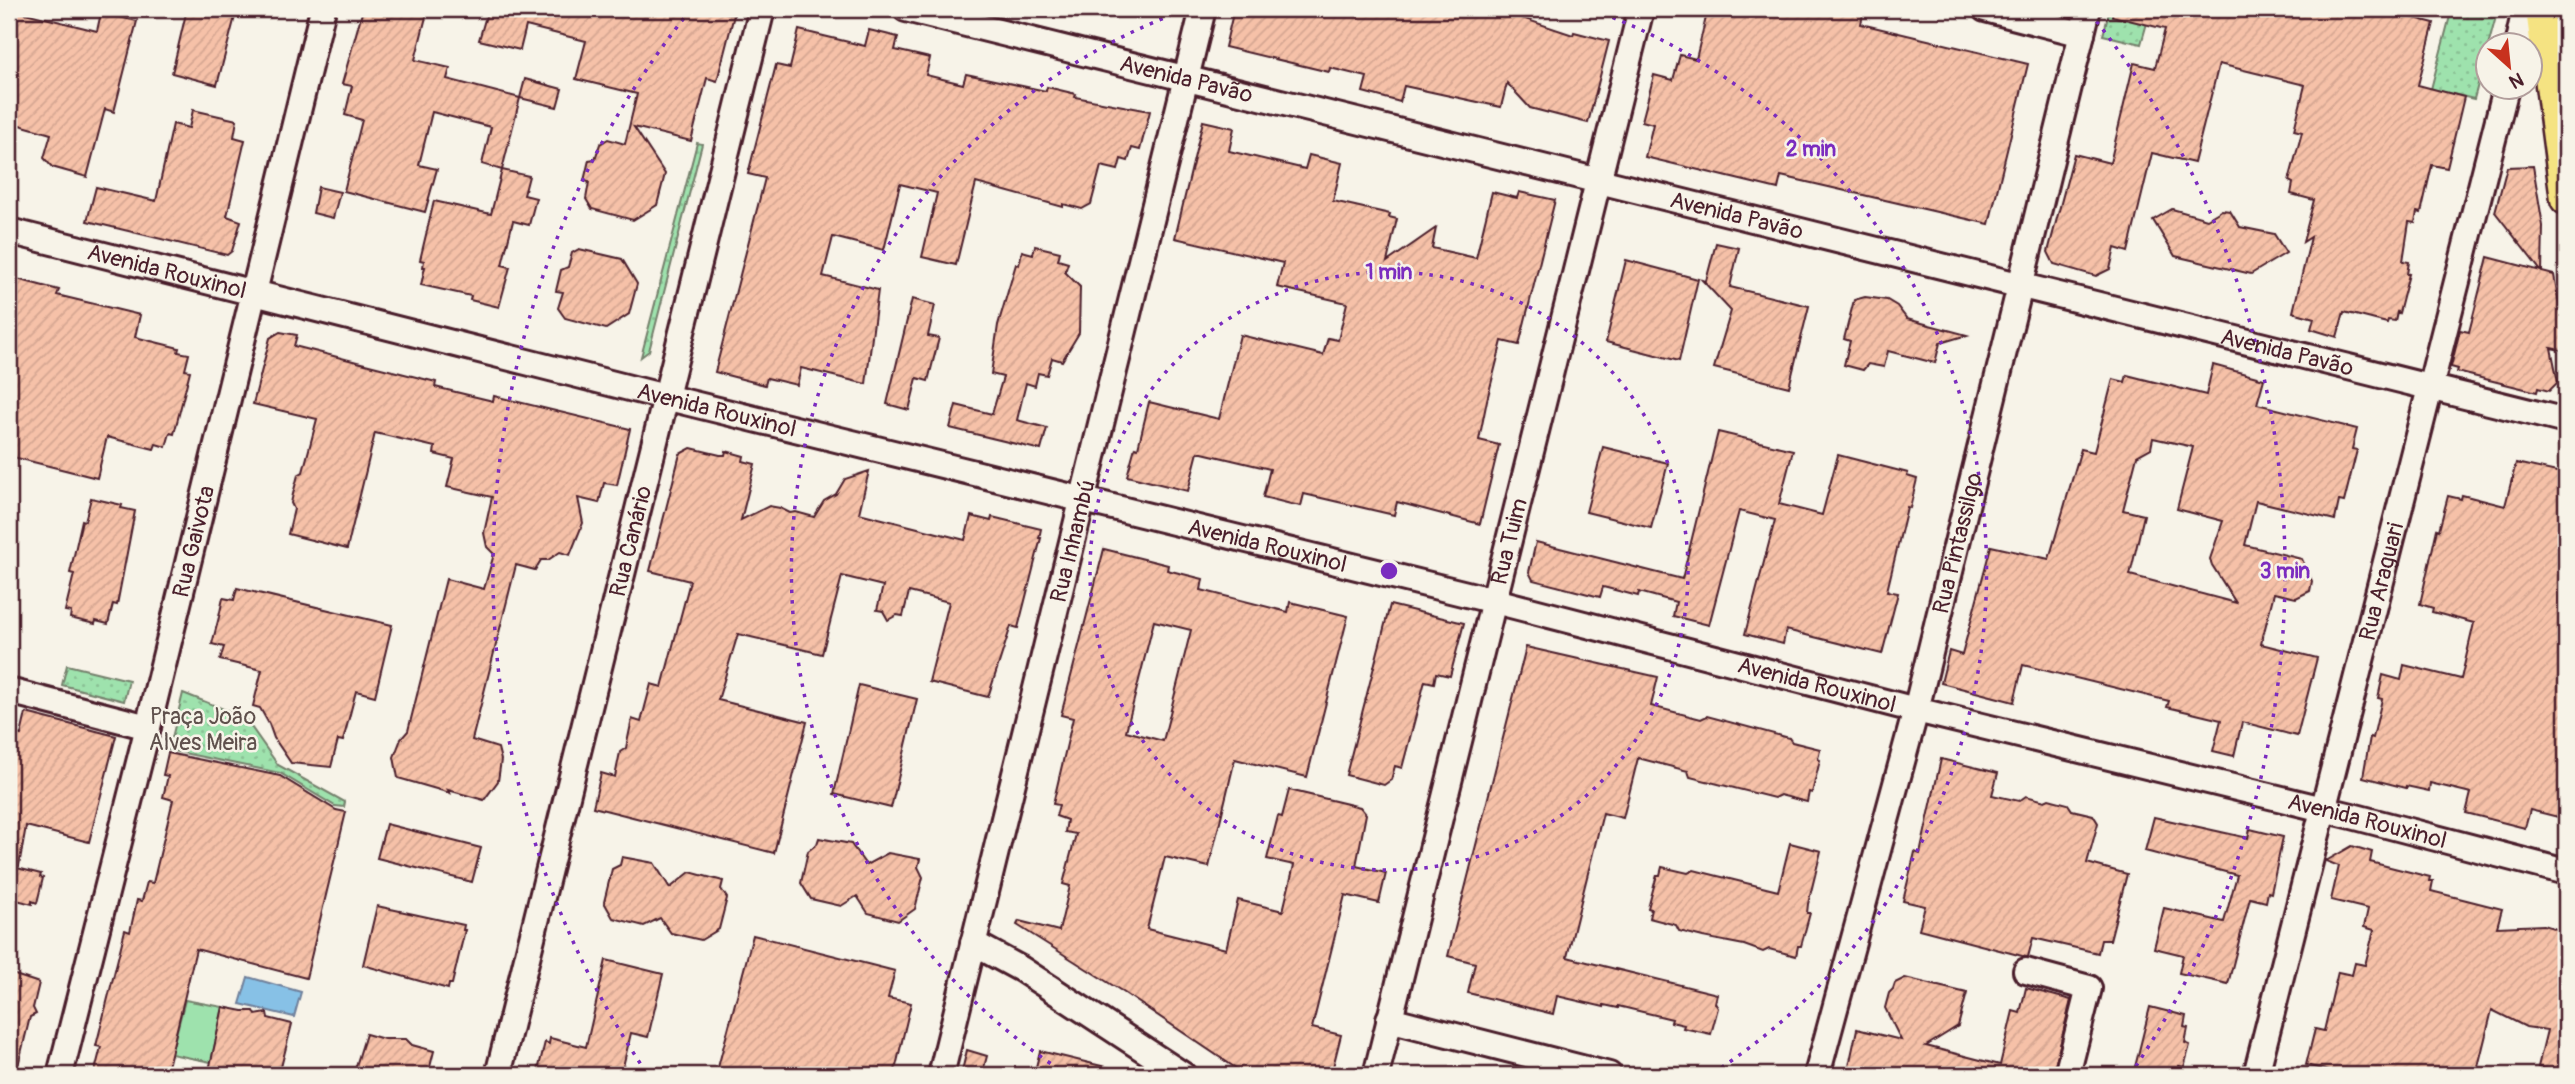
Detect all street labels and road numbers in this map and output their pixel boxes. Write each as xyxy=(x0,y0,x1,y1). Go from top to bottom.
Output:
street label: Avenida Pavão xyxy=(1117,49,1256,110)
street label: Avenida Pavão xyxy=(1667,185,1806,246)
street label: Avenida Rouxinol xyxy=(84,237,249,306)
street label: Avenida Pavão xyxy=(2217,322,2356,383)
street label: Avenida Rouxinol xyxy=(634,377,799,444)
street label: Rua Pintassilgo xyxy=(1926,470,1989,617)
street label: Rua Inhambú xyxy=(1044,477,1102,605)
street label: Rua Gaivota xyxy=(166,483,221,600)
street label: Rua Canário xyxy=(603,483,658,600)
street label: Rua Tuim xyxy=(1484,495,1534,588)
street label: Avenida Rouxinol xyxy=(1185,512,1350,579)
street label: Rua Araguari xyxy=(2353,520,2410,644)
street label: Avenida Rouxinol xyxy=(1734,650,1899,719)
street label: Avenida Rouxinol xyxy=(2285,787,2450,855)

